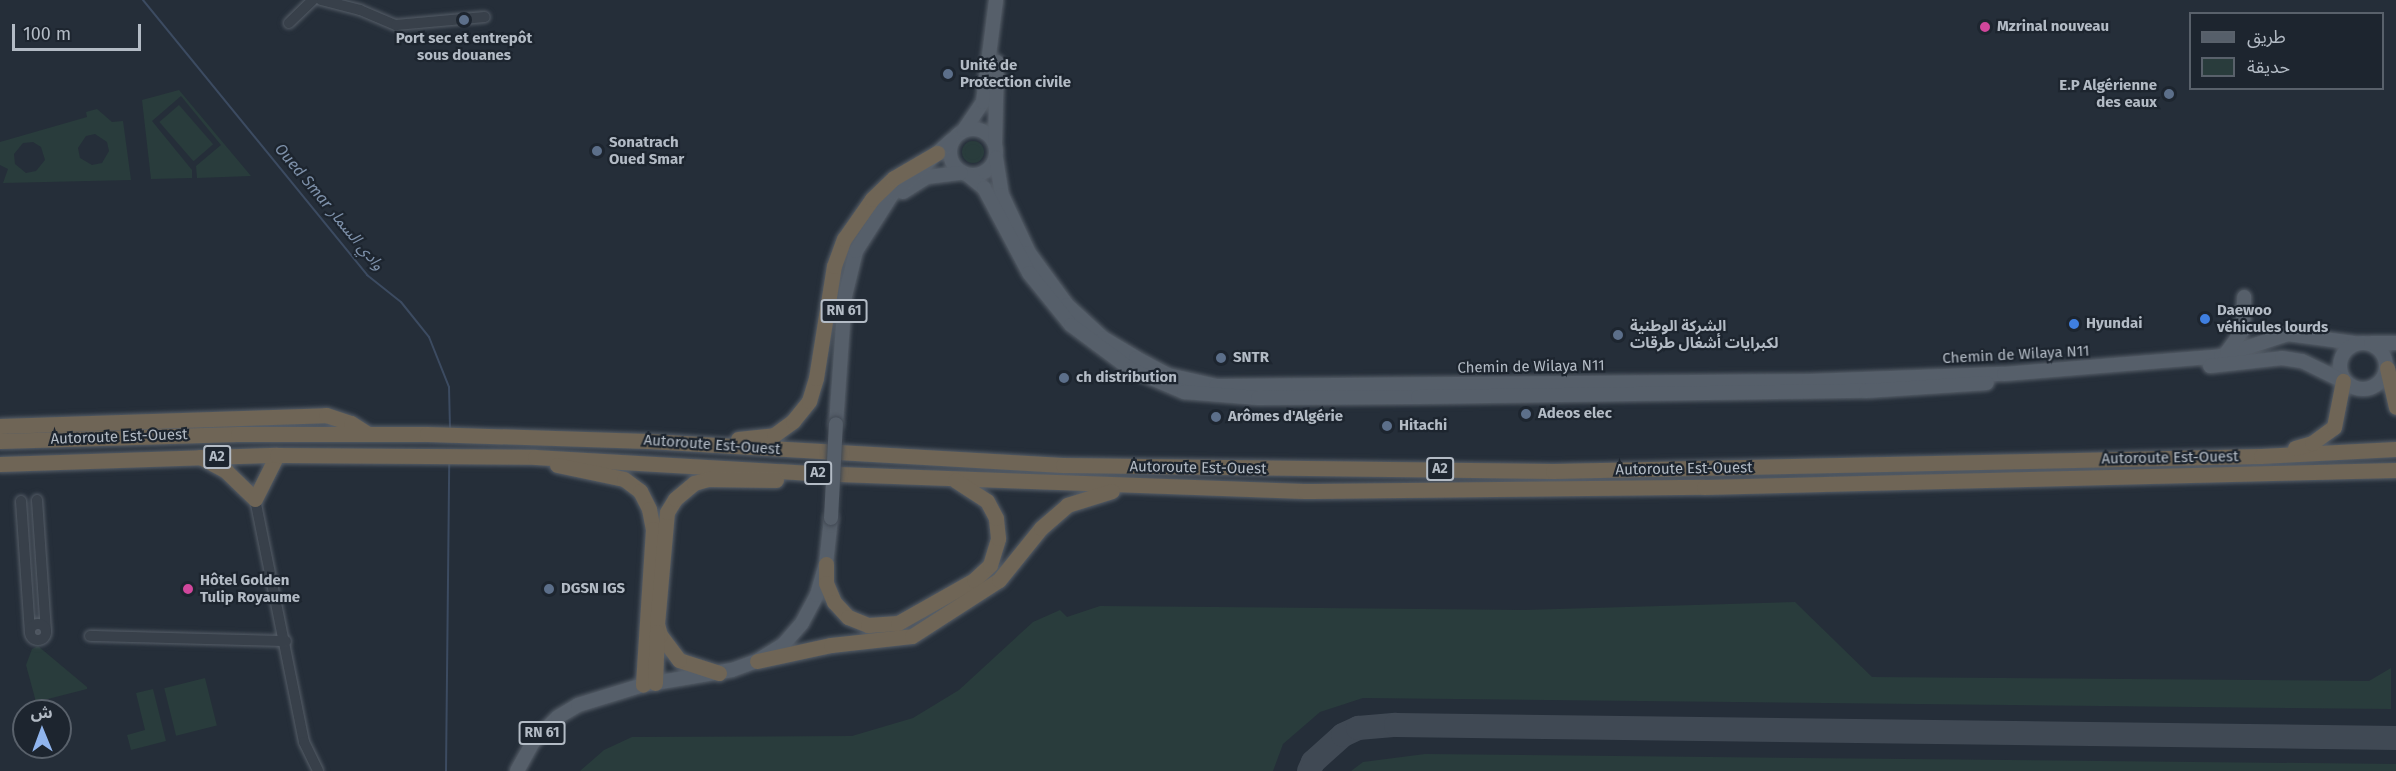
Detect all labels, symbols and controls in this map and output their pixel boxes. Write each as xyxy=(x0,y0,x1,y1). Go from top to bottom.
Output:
scale bar xyxy=(15,12,144,50)
legend xyxy=(2189,12,2384,90)
marker: Port sec et entrepôt sous douanes xyxy=(457,13,471,27)
place label: Mzrinal nouveau xyxy=(1997,18,2109,36)
marker: Mzrinal nouveau xyxy=(1978,20,1992,34)
text: 100 m xyxy=(23,23,71,45)
text: طريق xyxy=(2247,26,2286,48)
place label: Port sec et entrepôt sous douanes xyxy=(396,29,532,64)
place label: Unité de Protection civile xyxy=(960,56,1071,91)
text: حديقة xyxy=(2247,56,2290,78)
marker: Unité de Protection civile xyxy=(941,67,955,81)
place label: E.P Algérienne des eaux xyxy=(2059,76,2157,111)
marker: E.P Algérienne des eaux xyxy=(2162,87,2176,101)
place label: Sonatrach Oued Smar xyxy=(609,133,684,168)
water label: Oued Smar وادي السمار xyxy=(270,140,388,274)
marker: Sonatrach Oued Smar xyxy=(590,144,604,158)
road number: RN 61 xyxy=(820,300,868,322)
place label: Daewoo véhicules lourds xyxy=(2217,301,2328,336)
marker: Daewoo véhicules lourds xyxy=(2198,312,2212,326)
place label: Hyundai xyxy=(2086,315,2142,333)
place label: الشركة الوطنية لكبرايات أشغال طرقات xyxy=(1630,317,1778,352)
marker: Hyundai xyxy=(2067,317,2081,331)
marker: الشركة الوطنية لكبرايات أشغال طرقات xyxy=(1611,328,1625,342)
street label: Chemin de Wilaya N11 xyxy=(1942,342,2090,368)
place label: SNTR xyxy=(1233,349,1269,367)
marker: SNTR xyxy=(1214,351,1228,365)
street label: Chemin de Wilaya N11 xyxy=(1457,357,1605,377)
place label: ch distribution xyxy=(1076,369,1177,387)
marker: ch distribution xyxy=(1057,371,1071,385)
place label: Adeos elec xyxy=(1538,405,1612,423)
marker: Adeos elec xyxy=(1519,407,1533,421)
place label: Arômes d'Algérie xyxy=(1228,408,1343,426)
marker: Arômes d'Algérie xyxy=(1209,410,1223,424)
place label: Hitachi xyxy=(1399,417,1447,435)
marker: Hitachi xyxy=(1380,419,1394,433)
street label: Autoroute Est-Ouest xyxy=(50,426,188,448)
street label: Autoroute Est-Ouest xyxy=(643,431,781,459)
road number: A2 xyxy=(202,446,232,468)
street label: Autoroute Est-Ouest xyxy=(2101,448,2239,468)
street label: Autoroute Est-Ouest xyxy=(1129,458,1267,478)
road number: A2 xyxy=(1425,458,1455,480)
street label: Autoroute Est-Ouest xyxy=(1615,459,1753,479)
road number: A2 xyxy=(803,462,833,484)
place label: Hôtel Golden Tulip Royaume xyxy=(200,571,300,606)
place label: DGSN IGS xyxy=(561,580,625,598)
marker: Hôtel Golden Tulip Royaume xyxy=(181,582,195,596)
marker: DGSN IGS xyxy=(542,582,556,596)
north arrow xyxy=(12,699,72,759)
text: ش xyxy=(31,703,53,722)
road number: RN 61 xyxy=(518,722,566,744)

